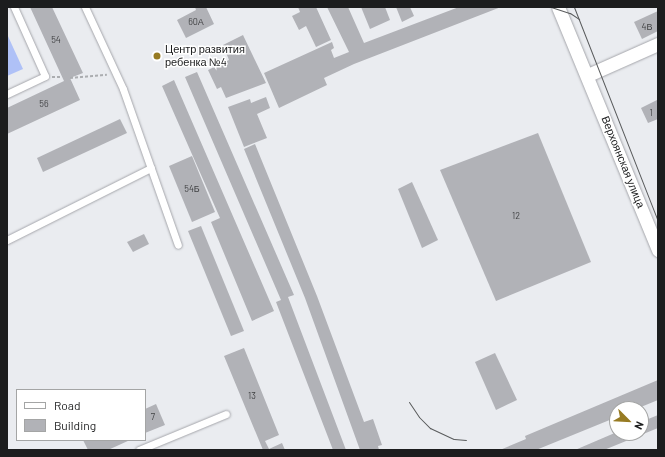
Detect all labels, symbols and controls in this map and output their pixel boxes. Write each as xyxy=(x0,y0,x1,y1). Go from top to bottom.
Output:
house number: 60А xyxy=(188,17,204,27)
house number: 4В xyxy=(642,22,652,32)
house number: 54 xyxy=(51,35,61,45)
place label: Центр развития ребенка №4 xyxy=(165,43,245,69)
marker: Центр развития ребенка №4 xyxy=(152,51,162,61)
house number: 56 xyxy=(39,99,49,109)
house number: 1 xyxy=(649,108,653,118)
street label: Верхоянская улица xyxy=(599,114,647,210)
house number: 54Б xyxy=(184,184,200,194)
house number: 12 xyxy=(512,211,520,221)
legend xyxy=(16,389,146,441)
house number: 13 xyxy=(248,391,256,401)
text: Road xyxy=(54,398,81,412)
north arrow xyxy=(609,401,649,441)
house number: 7 xyxy=(151,412,155,422)
text: Building xyxy=(54,418,96,432)
text: N xyxy=(632,420,647,432)

